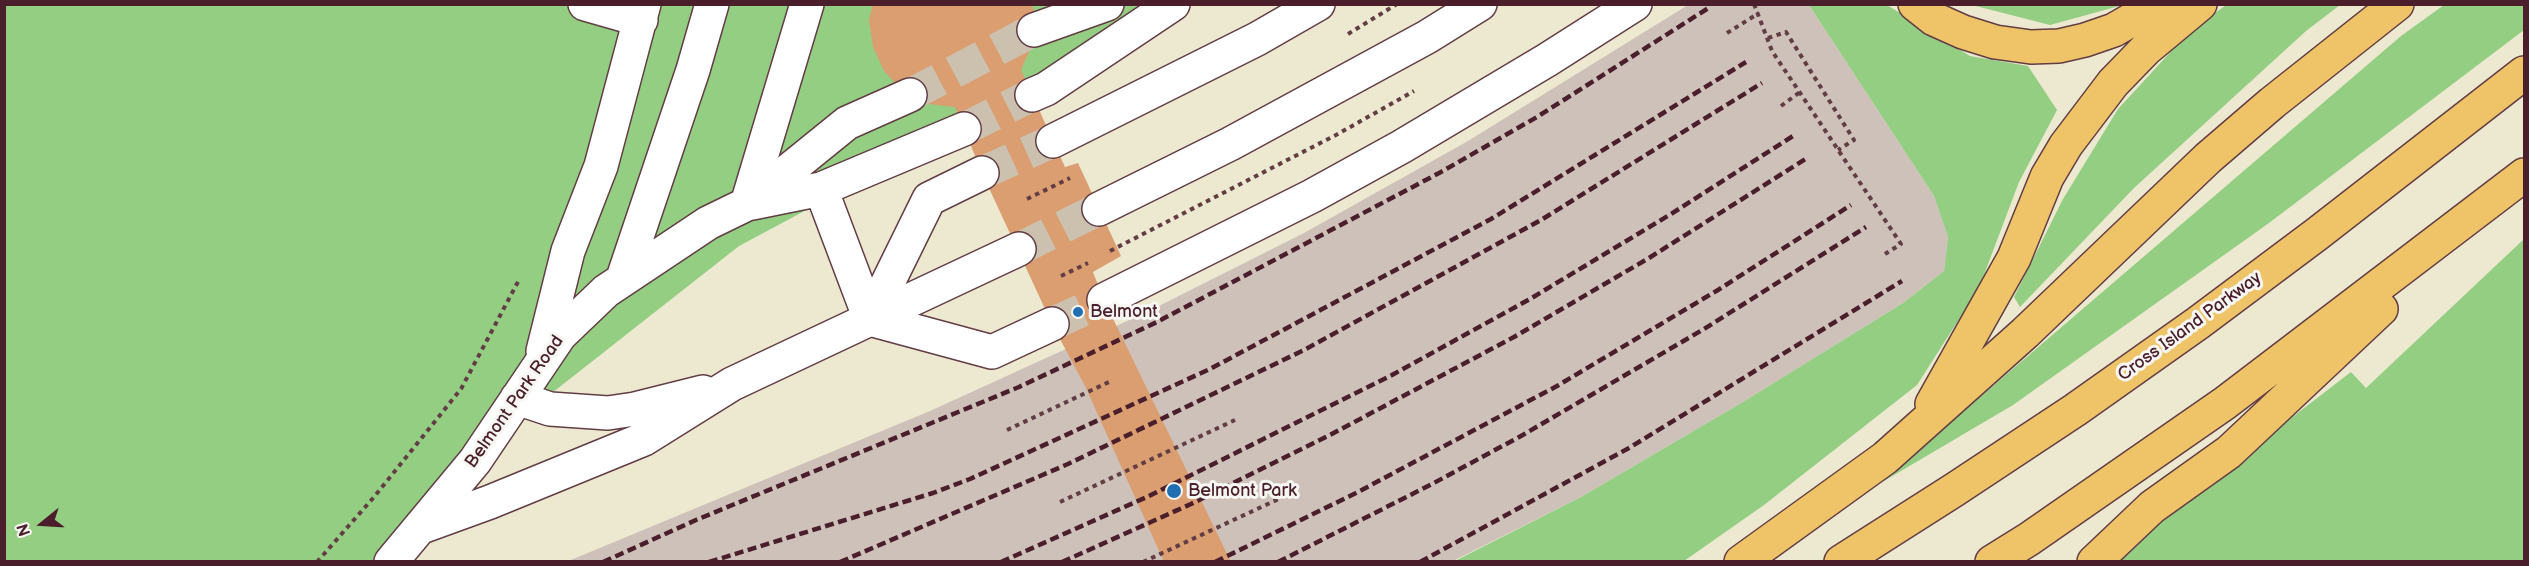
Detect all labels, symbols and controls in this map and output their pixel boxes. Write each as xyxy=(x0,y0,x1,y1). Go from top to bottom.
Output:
street label: Cross Island Parkway xyxy=(2114,268,2266,386)
place label: Belmont xyxy=(1090,301,1158,323)
marker: Belmont xyxy=(1071,305,1085,319)
street label: Belmont Park Road xyxy=(461,331,569,473)
place label: Belmont Park xyxy=(1188,480,1297,502)
marker: Belmont Park xyxy=(1165,482,1183,500)
north arrow xyxy=(12,494,72,554)
text: N xyxy=(14,521,35,538)

